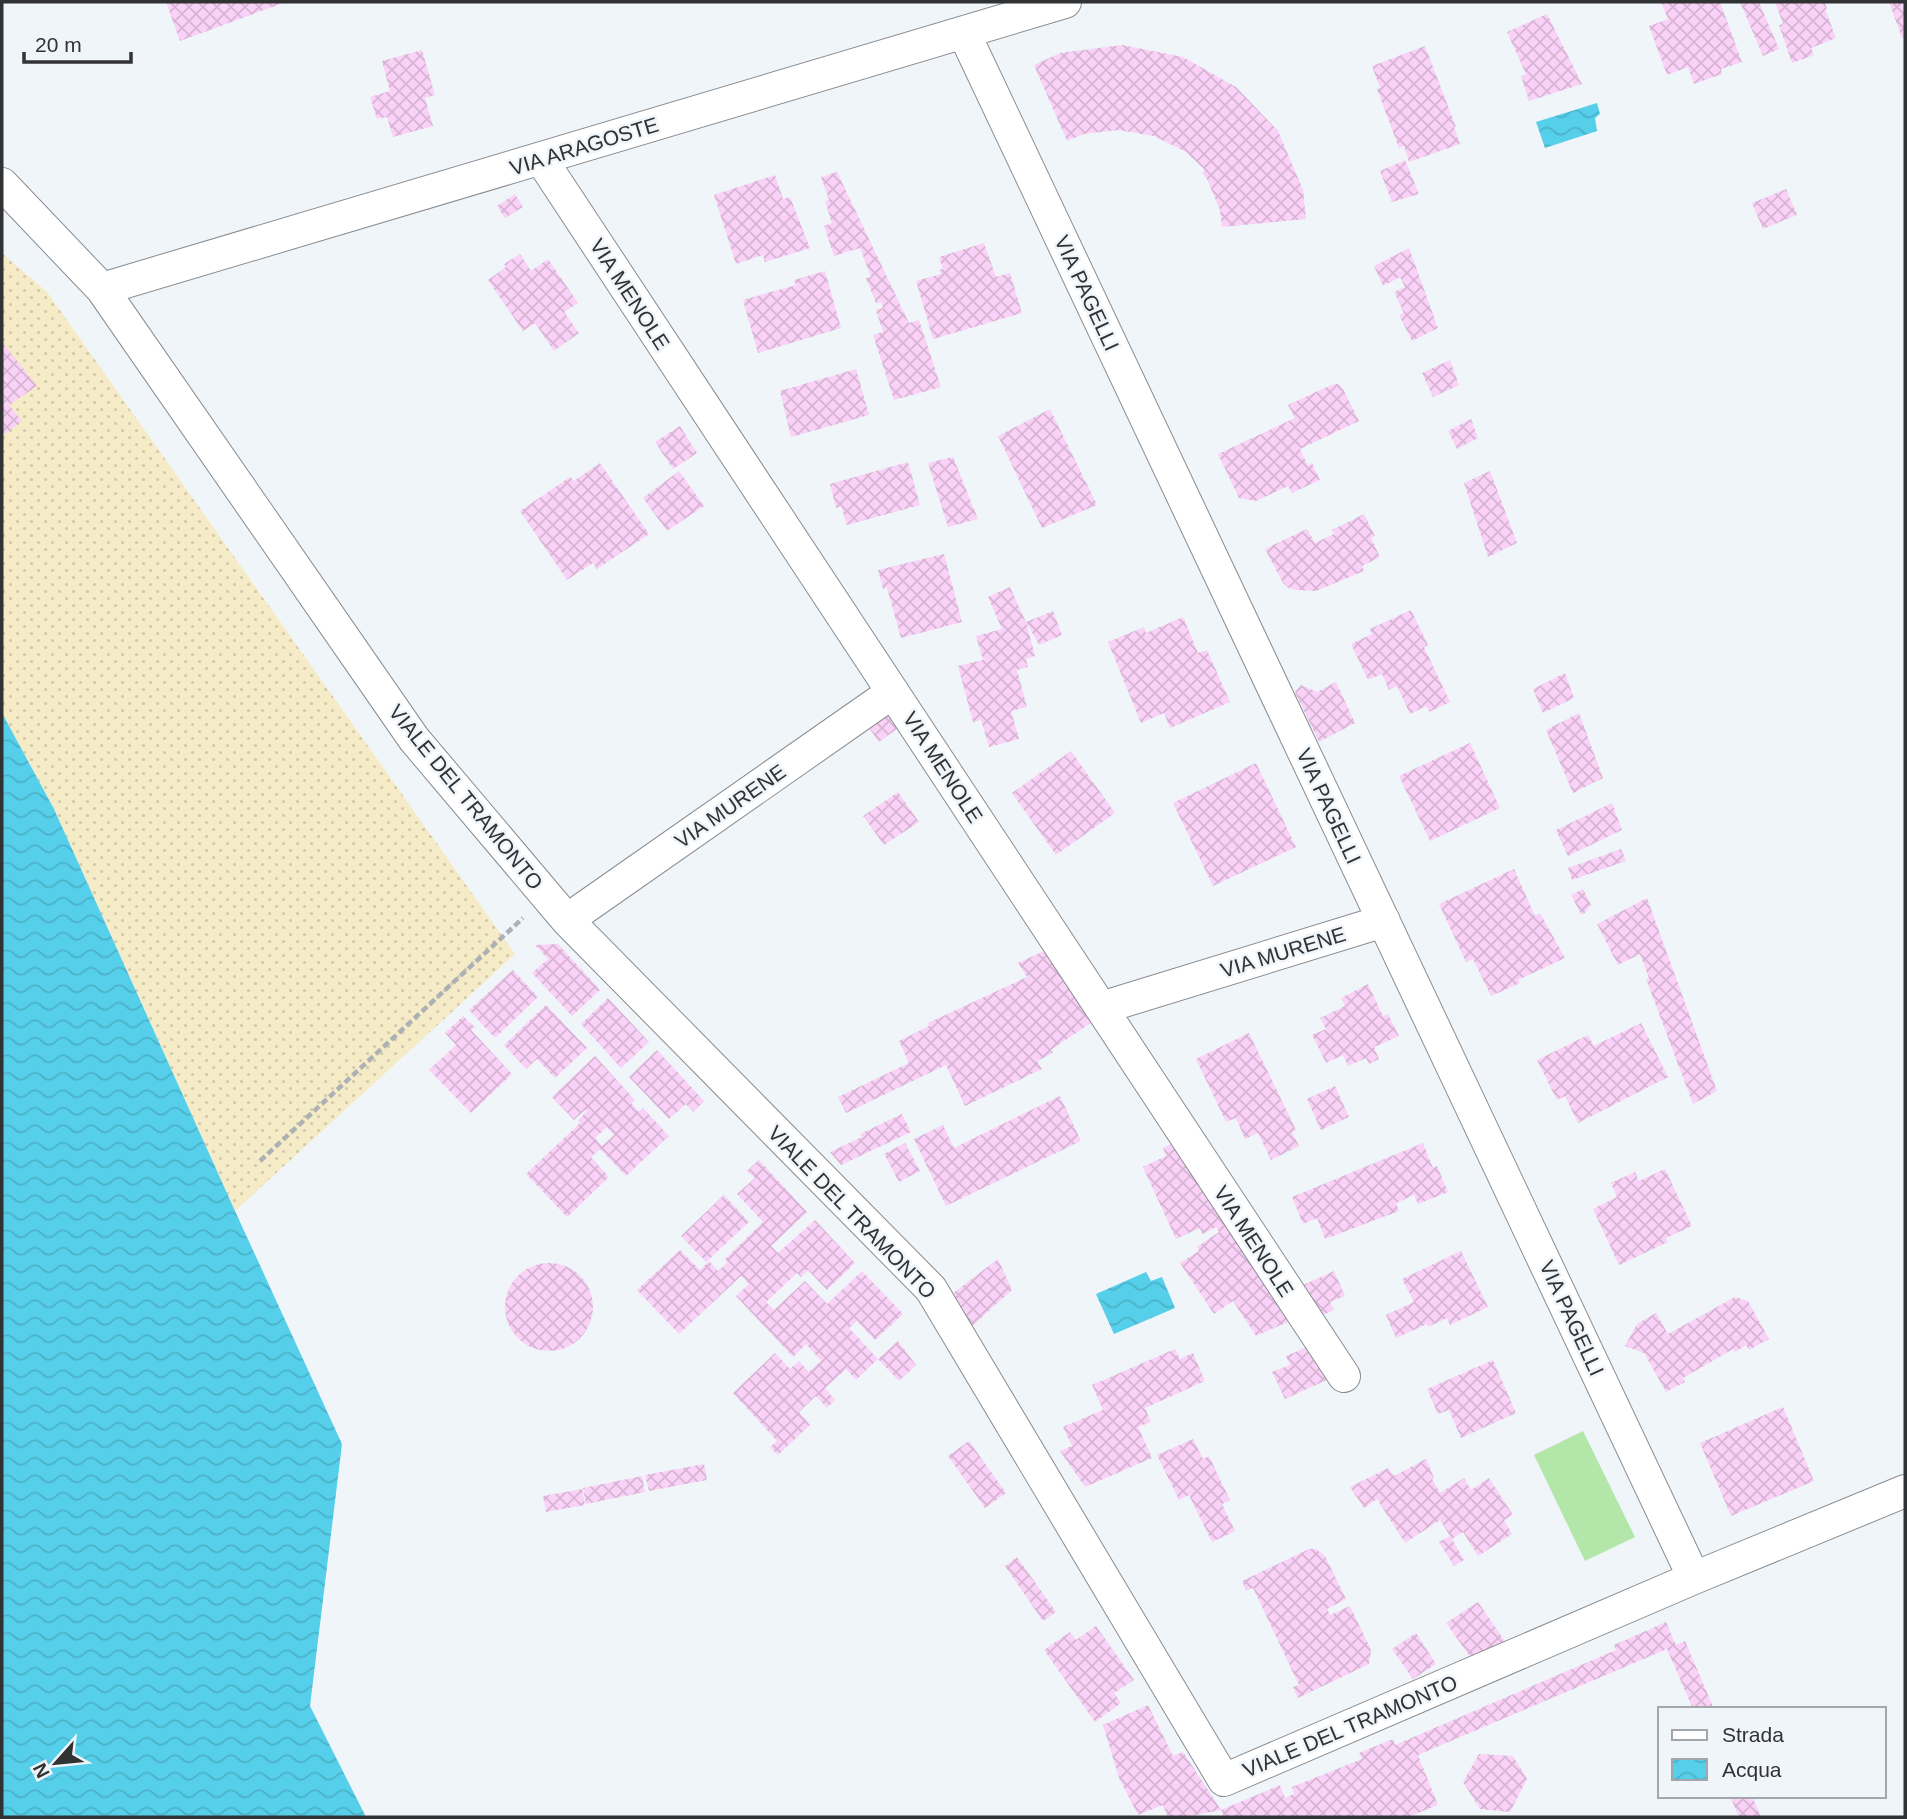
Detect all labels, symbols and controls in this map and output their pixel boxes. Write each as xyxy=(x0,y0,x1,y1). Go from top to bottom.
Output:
scale bar xyxy=(24,21,131,65)
text: 20 m xyxy=(35,33,82,56)
street label: VIA ARAGOSTE xyxy=(507,112,661,180)
street label: VIA PAGELLI xyxy=(1050,232,1124,354)
street label: VIA MENOLE xyxy=(586,234,674,354)
street label: VIALE DEL TRAMONTO xyxy=(384,700,548,894)
street label: VIA MENOLE xyxy=(899,707,987,827)
street label: VIA PAGELLI xyxy=(1292,745,1366,867)
street label: VIA MURENE xyxy=(670,759,790,853)
street label: VIA MURENE xyxy=(1218,922,1348,982)
street label: VIALE DEL TRAMONTO xyxy=(764,1121,940,1303)
street label: VIA MENOLE xyxy=(1210,1181,1298,1301)
street label: VIA PAGELLI xyxy=(1535,1257,1609,1379)
street label: VIALE DEL TRAMONTO xyxy=(1239,1670,1461,1782)
legend xyxy=(1658,1707,1886,1798)
text: Strada xyxy=(1722,1723,1784,1746)
north arrow xyxy=(21,1728,91,1798)
text: Acqua xyxy=(1722,1758,1782,1781)
text: N xyxy=(29,1760,54,1781)

